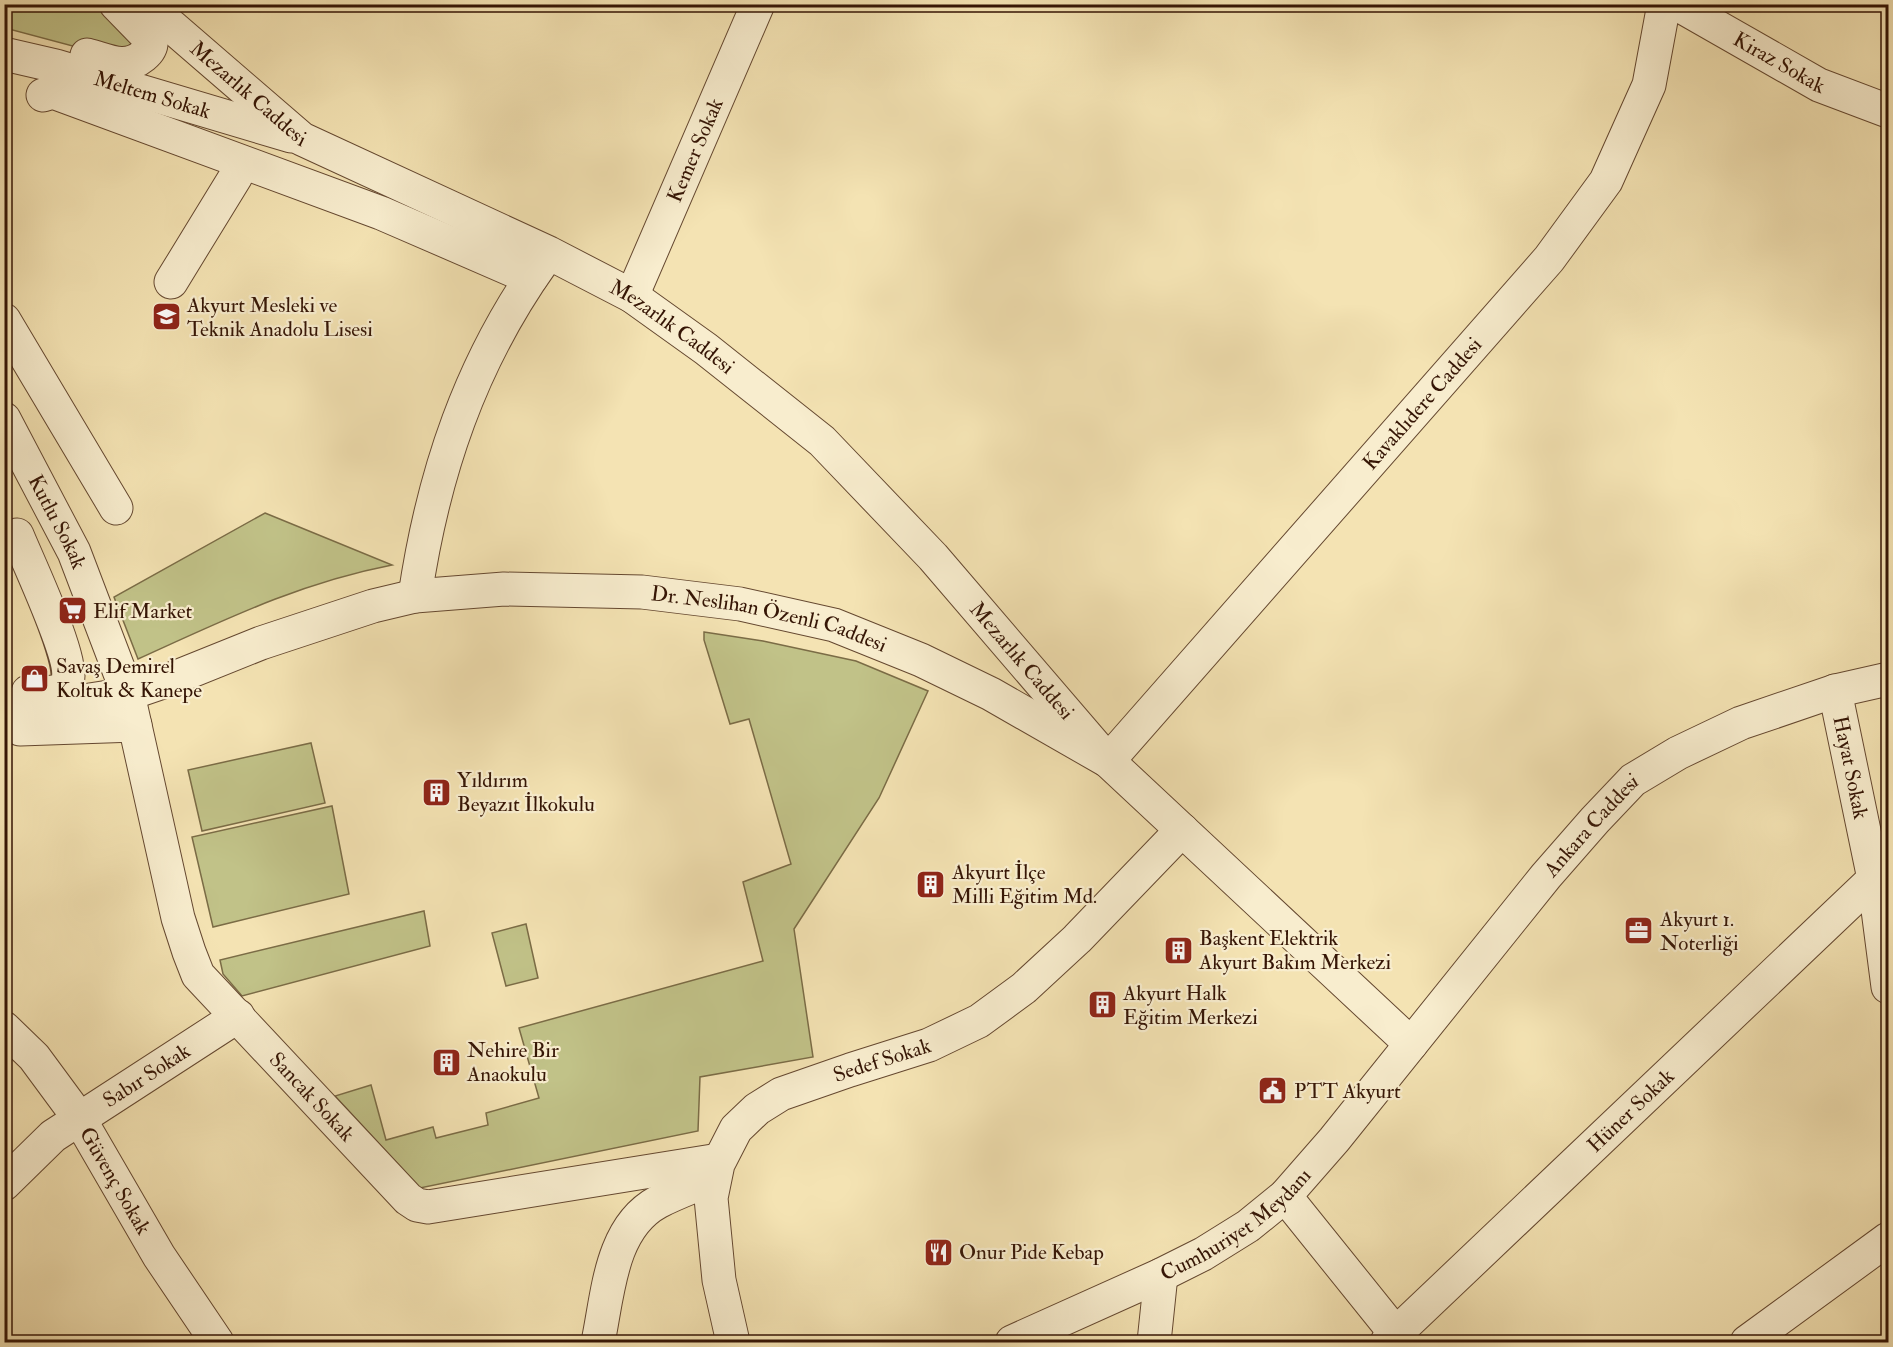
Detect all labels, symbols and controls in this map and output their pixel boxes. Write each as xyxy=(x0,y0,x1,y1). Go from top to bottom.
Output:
street label: Kiraz Sokak xyxy=(1728,26,1829,100)
street label: Mezarlık Caddesi xyxy=(184,35,311,153)
street label: Meltem Sokak xyxy=(91,65,214,125)
street label: Kemer Sokak xyxy=(661,94,730,206)
street label: Mezarlık Caddesi xyxy=(605,274,740,381)
place label: Akyurt Mesleki ve Teknik Anadolu Lisesi xyxy=(186,292,373,343)
school or university icon: Akyurt Mesleki ve Teknik Anadolu Lisesi xyxy=(150,301,182,333)
street label: Kavaklıdere Caddesi xyxy=(1357,331,1488,476)
street label: Kutlu Sokak xyxy=(22,470,92,573)
street label: Dr. Neslihan Özenli Caddesi xyxy=(649,580,891,659)
supermarket icon: Elif Market xyxy=(56,595,88,627)
street label: Mezarlık Caddesi xyxy=(964,597,1080,726)
place label: Elif Market xyxy=(93,598,192,625)
place label: Savaş Demirel Koltuk & Kanepe xyxy=(56,653,202,704)
shop icon: Savaş Demirel Koltuk & Kanepe xyxy=(19,662,51,694)
street label: Hayat Sokak xyxy=(1826,713,1874,822)
place label: Yıldırım Beyazıt İlkokulu xyxy=(457,767,595,818)
street label: Ankara Caddesi xyxy=(1538,767,1643,884)
building icon: Yıldırım Beyazıt İlkokulu xyxy=(420,776,452,808)
place label: Akyurt İlçe Milli Eğitim Md. xyxy=(951,859,1097,910)
building icon: Akyurt İlçe Milli Eğitim Md. xyxy=(915,868,947,900)
place label: Akyurt 1. Noterliği xyxy=(1659,906,1739,957)
office icon: Akyurt 1. Noterliği xyxy=(1623,915,1655,947)
place label: Başkent Elektrik Akyurt Bakım Merkezi xyxy=(1198,925,1391,976)
building icon: Başkent Elektrik Akyurt Bakım Merkezi xyxy=(1162,934,1194,966)
place label: Akyurt Halk Eğitim Merkezi xyxy=(1122,980,1258,1031)
building icon: Akyurt Halk Eğitim Merkezi xyxy=(1086,989,1118,1021)
street label: Sedef Sokak xyxy=(830,1032,934,1089)
place label: Nehire Bir Anaokulu xyxy=(466,1037,559,1088)
street label: Sabır Sokak xyxy=(98,1038,196,1114)
building icon: Nehire Bir Anaokulu xyxy=(430,1046,462,1078)
street label: Sancak Sokak xyxy=(263,1047,360,1148)
street label: Hüner Sokak xyxy=(1582,1063,1680,1159)
public building icon: PTT Akyurt xyxy=(1257,1075,1289,1107)
place label: PTT Akyurt xyxy=(1294,1078,1401,1105)
street label: Güvenç Sokak xyxy=(73,1122,157,1240)
street label: Cumhuriyet Meydanı xyxy=(1156,1162,1317,1287)
restaurant icon: Onur Pide Kebap xyxy=(922,1236,954,1268)
place label: Onur Pide Kebap xyxy=(959,1239,1104,1266)

